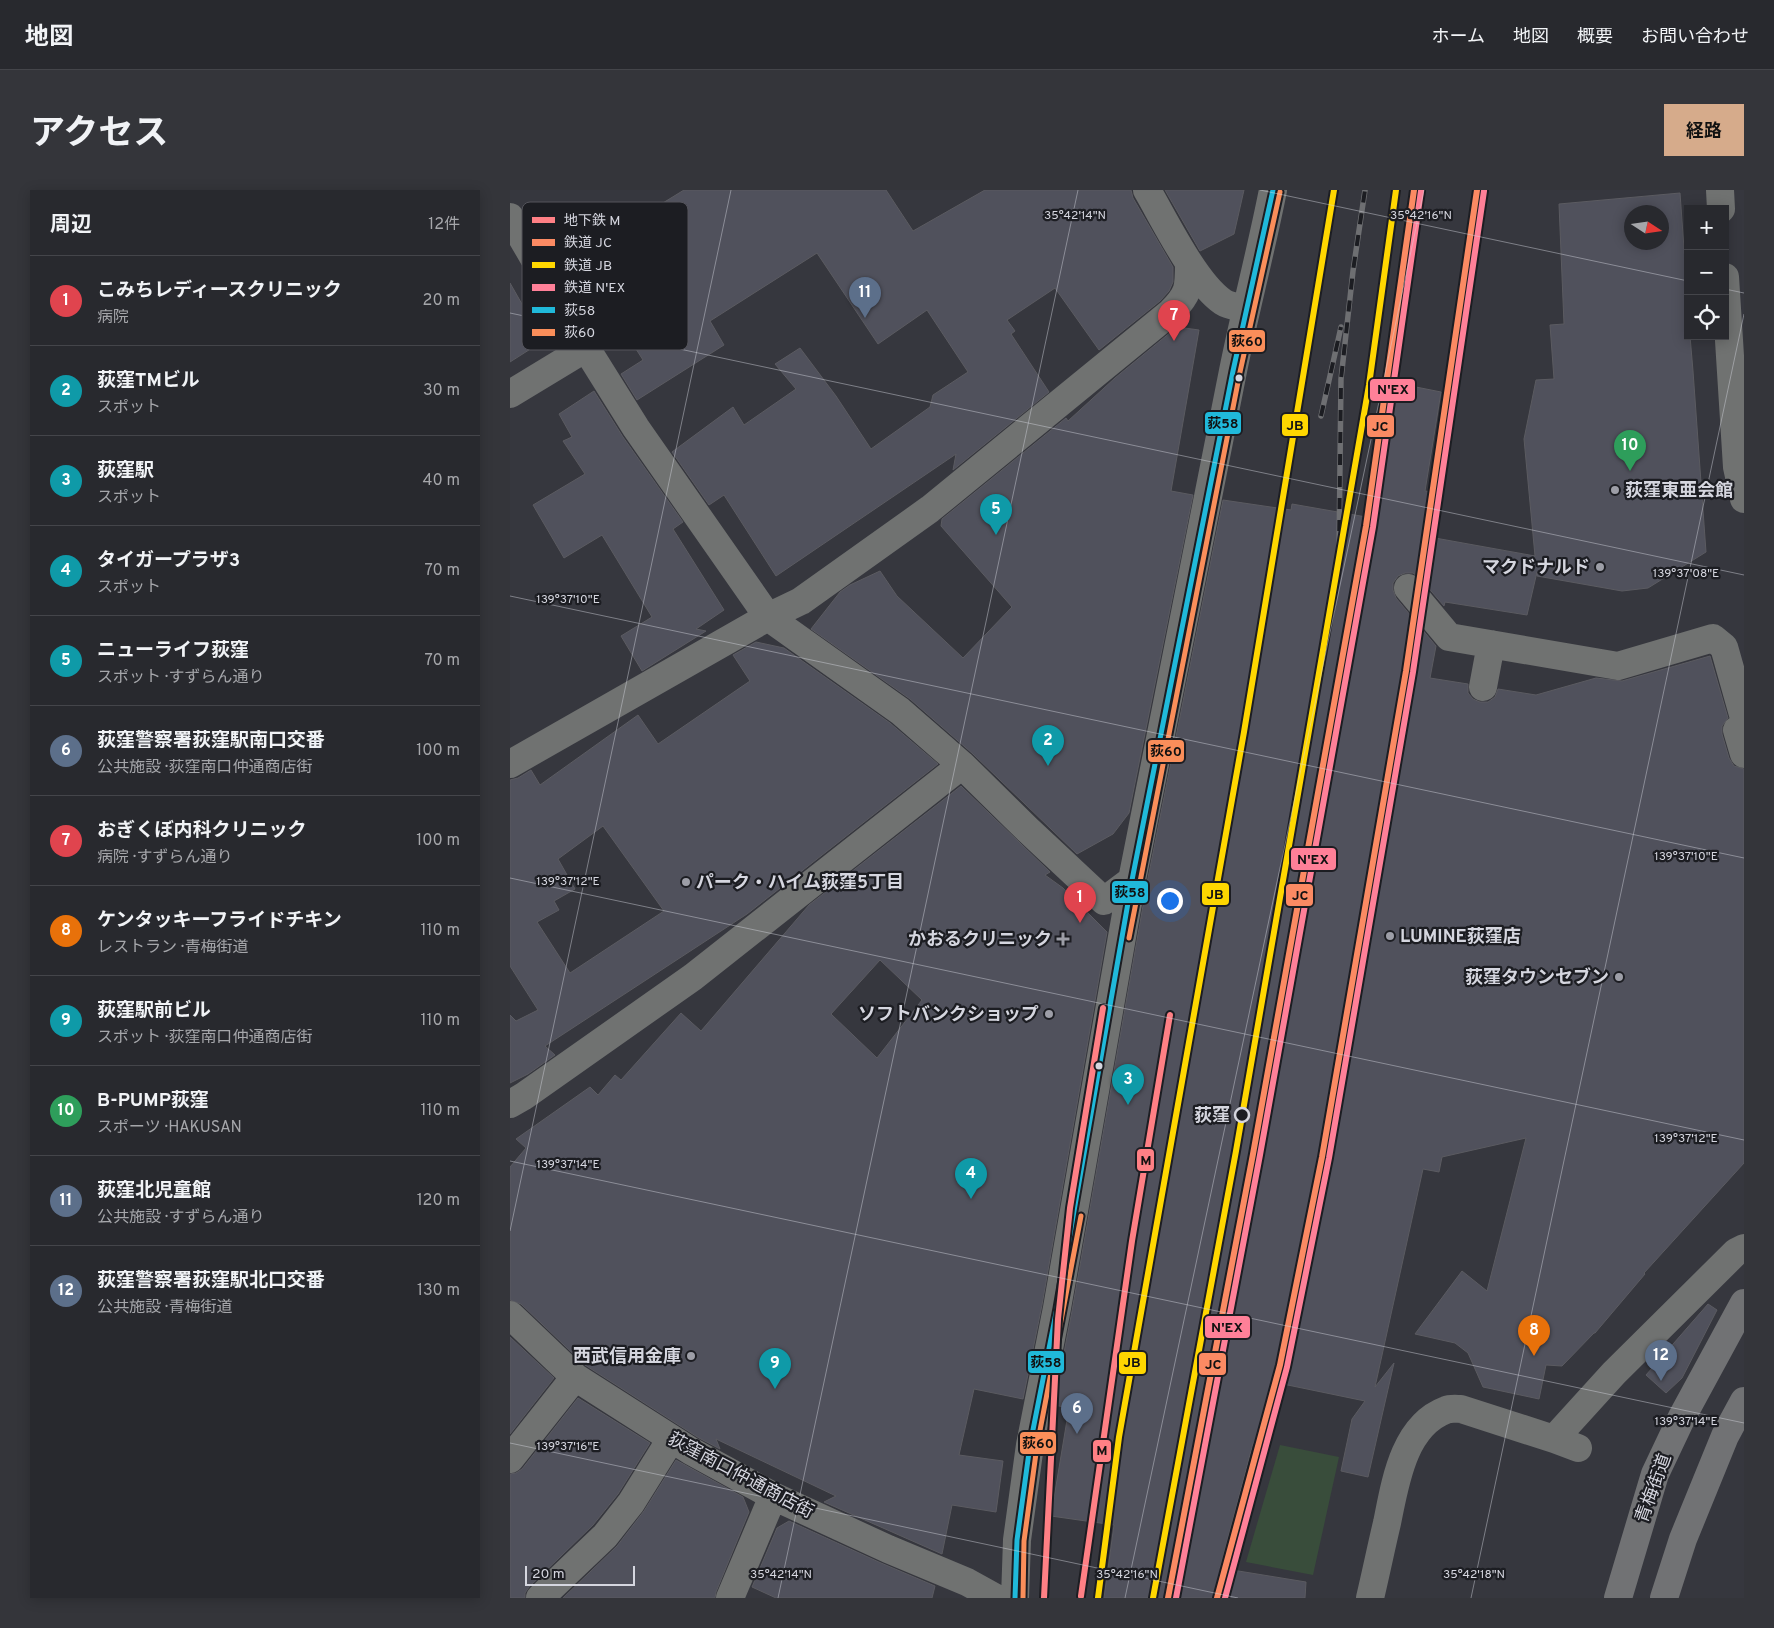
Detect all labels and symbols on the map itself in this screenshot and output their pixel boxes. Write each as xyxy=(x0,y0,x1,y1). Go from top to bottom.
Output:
legend xyxy=(522,202,688,350)
north arrow xyxy=(1624,205,1669,250)
text: 35°42'14"N xyxy=(1044,208,1106,224)
text: 35°42'16"N xyxy=(1390,208,1452,224)
text: 地下鉄 M xyxy=(564,213,621,230)
text: 鉄道 JC xyxy=(564,235,612,252)
text: 鉄道 JB xyxy=(564,258,612,275)
pin: 11 xyxy=(849,277,881,318)
text: 鉄道 N'EX xyxy=(564,280,625,297)
pin: 7 xyxy=(1158,300,1190,341)
text: 荻58 xyxy=(564,303,595,320)
text: 荻60 xyxy=(564,325,595,342)
line badge: 荻60 xyxy=(1228,329,1266,353)
text: 荻60 xyxy=(1231,334,1263,351)
unlabelled marker xyxy=(1234,373,1244,383)
line badge: N'EX xyxy=(1369,378,1416,402)
text: N'EX xyxy=(1377,382,1409,399)
line badge: 荻58 xyxy=(1204,411,1242,435)
line badge: JB xyxy=(1281,413,1309,437)
line badge: JC xyxy=(1366,414,1395,438)
text: 荻58 xyxy=(1207,416,1239,433)
text: JB xyxy=(1286,418,1304,435)
text: JC xyxy=(1372,419,1388,436)
pin: 10 xyxy=(1614,430,1646,471)
place label: 荻窪東亜会館 xyxy=(1625,480,1733,503)
marker: 荻窪東亜会館 xyxy=(1609,484,1621,496)
pin: 5 xyxy=(980,494,1012,535)
place label: マクドナルド xyxy=(1482,557,1590,580)
marker: マクドナルド xyxy=(1594,561,1606,573)
text: 139°37'08"E xyxy=(1653,566,1719,582)
text: 139°37'10"E xyxy=(536,592,600,608)
pin: 2 xyxy=(1032,725,1064,766)
line badge: 荻60 xyxy=(1147,739,1185,763)
text: 荻60 xyxy=(1150,744,1182,761)
line badge: N'EX xyxy=(1290,847,1337,871)
text: 139°37'10"E xyxy=(1654,849,1718,865)
text: N'EX xyxy=(1297,852,1329,869)
place label: パーク・ハイム荻窪5丁目 xyxy=(696,872,904,895)
text: 139°37'12"E xyxy=(536,874,600,890)
marker: パーク・ハイム荻窪5丁目 xyxy=(680,876,692,888)
line badge: 荻58 xyxy=(1111,880,1149,904)
pin: 1 xyxy=(1064,882,1096,923)
line badge: JB xyxy=(1201,882,1230,906)
line badge: JC xyxy=(1285,883,1314,907)
text: 荻58 xyxy=(1114,885,1146,902)
text: JB xyxy=(1206,887,1224,904)
your location xyxy=(1157,888,1183,914)
text: JC xyxy=(1292,888,1308,905)
place label: LUMINE荻窪店 xyxy=(1400,926,1521,949)
place label: かおるクリニック xyxy=(908,929,1052,952)
marker: LUMINE荻窪店 xyxy=(1384,930,1396,942)
marker: かおるクリニック xyxy=(1056,932,1070,946)
place label: 荻窪タウンセブン xyxy=(1465,967,1609,990)
marker: 荻窪タウンセブン xyxy=(1613,971,1625,983)
place label: ソフトバンクショップ xyxy=(858,1004,1039,1027)
marker: ソフトバンクショップ xyxy=(1043,1008,1055,1020)
unlabelled marker xyxy=(1094,1061,1104,1071)
pin: 3 xyxy=(1112,1064,1144,1105)
place label: 荻窪 xyxy=(1194,1105,1230,1128)
marker: 荻窪 xyxy=(1234,1107,1250,1123)
text: 139°37'12"E xyxy=(1654,1131,1718,1147)
line badge: M xyxy=(1136,1148,1155,1172)
text: M xyxy=(1140,1153,1152,1170)
text: 139°37'14"E xyxy=(536,1157,600,1173)
pin: 4 xyxy=(955,1158,987,1199)
line badge: N'EX xyxy=(1204,1315,1251,1339)
pin: 8 xyxy=(1518,1315,1550,1356)
text: N'EX xyxy=(1211,1320,1243,1337)
pin: 12 xyxy=(1645,1340,1677,1381)
place label: 西武信用金庫 xyxy=(573,1346,681,1369)
pin: 9 xyxy=(759,1348,791,1389)
marker: 西武信用金庫 xyxy=(685,1350,697,1362)
line badge: 荻58 xyxy=(1027,1350,1065,1374)
line badge: JB xyxy=(1118,1351,1147,1375)
line badge: JC xyxy=(1198,1352,1227,1376)
text: 荻58 xyxy=(1030,1355,1062,1372)
text: JB xyxy=(1123,1355,1141,1372)
text: JC xyxy=(1205,1357,1221,1374)
pin: 6 xyxy=(1061,1393,1093,1434)
text: 139°37'14"E xyxy=(1654,1414,1718,1430)
street label: 荻窪南口仲通商店街 xyxy=(663,1428,817,1525)
line badge: 荻60 xyxy=(1019,1431,1057,1455)
text: 荻60 xyxy=(1022,1436,1054,1453)
text: 139°37'16"E xyxy=(536,1439,600,1455)
line badge: M xyxy=(1092,1439,1112,1463)
text: M xyxy=(1096,1443,1108,1460)
street label: 青梅街道 xyxy=(1631,1451,1678,1526)
scale bar xyxy=(525,1563,635,1586)
text: 35°42'14"N xyxy=(750,1567,812,1583)
text: 35°42'16"N xyxy=(1096,1567,1158,1583)
text: 35°42'18"N xyxy=(1443,1567,1505,1583)

